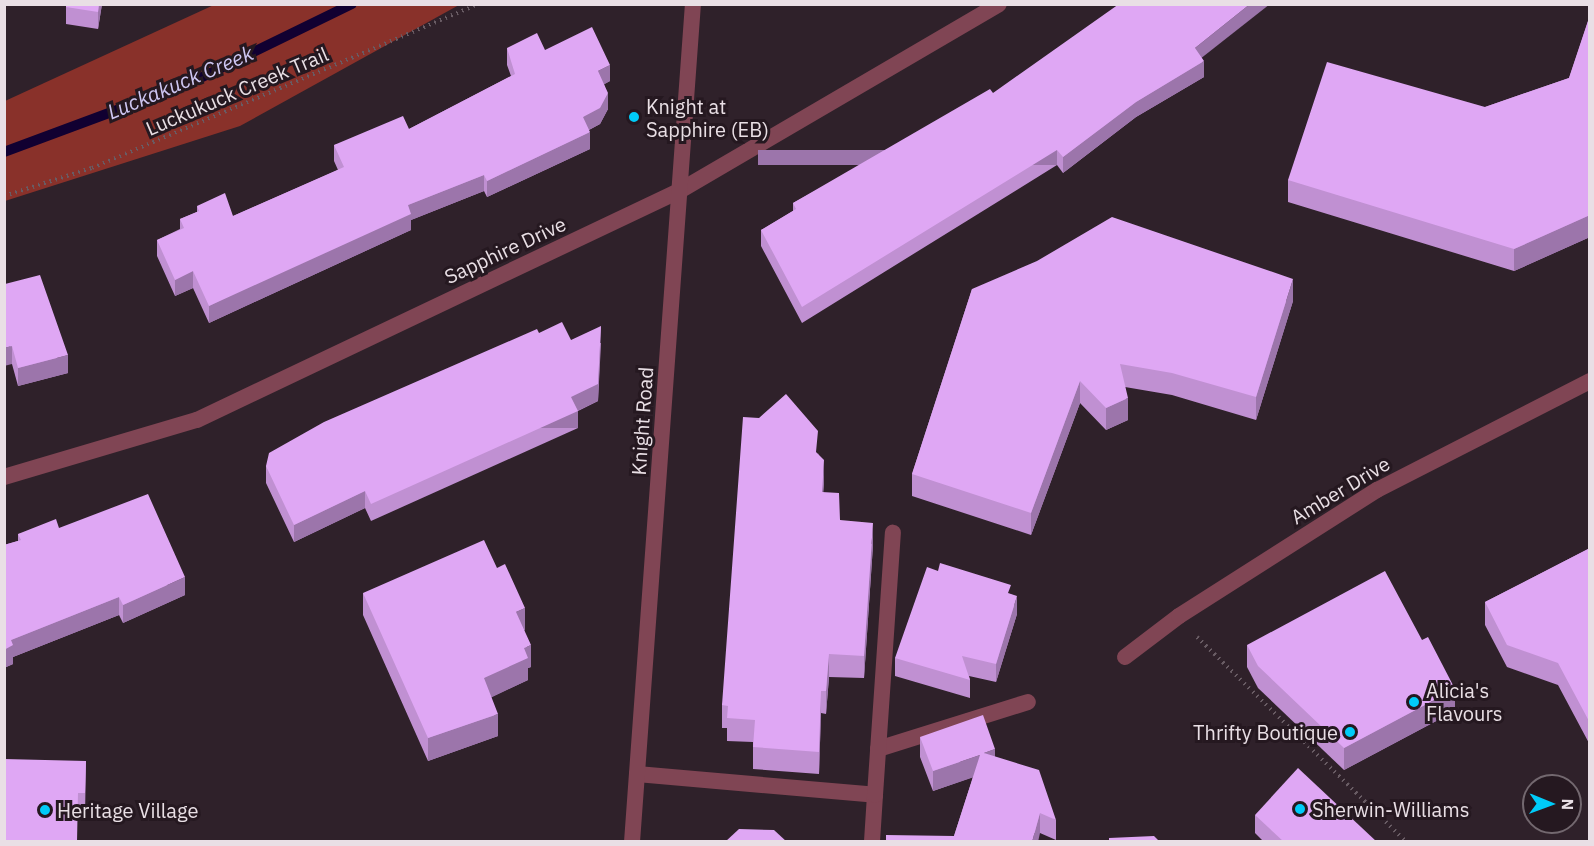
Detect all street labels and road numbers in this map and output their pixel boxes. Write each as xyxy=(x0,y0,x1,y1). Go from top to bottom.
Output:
street label: Luckukuck Creek Trail xyxy=(142,42,332,140)
street label: Sapphire Drive xyxy=(440,211,570,289)
street label: Knight Road xyxy=(626,366,658,476)
street label: Amber Drive xyxy=(1286,451,1394,529)

